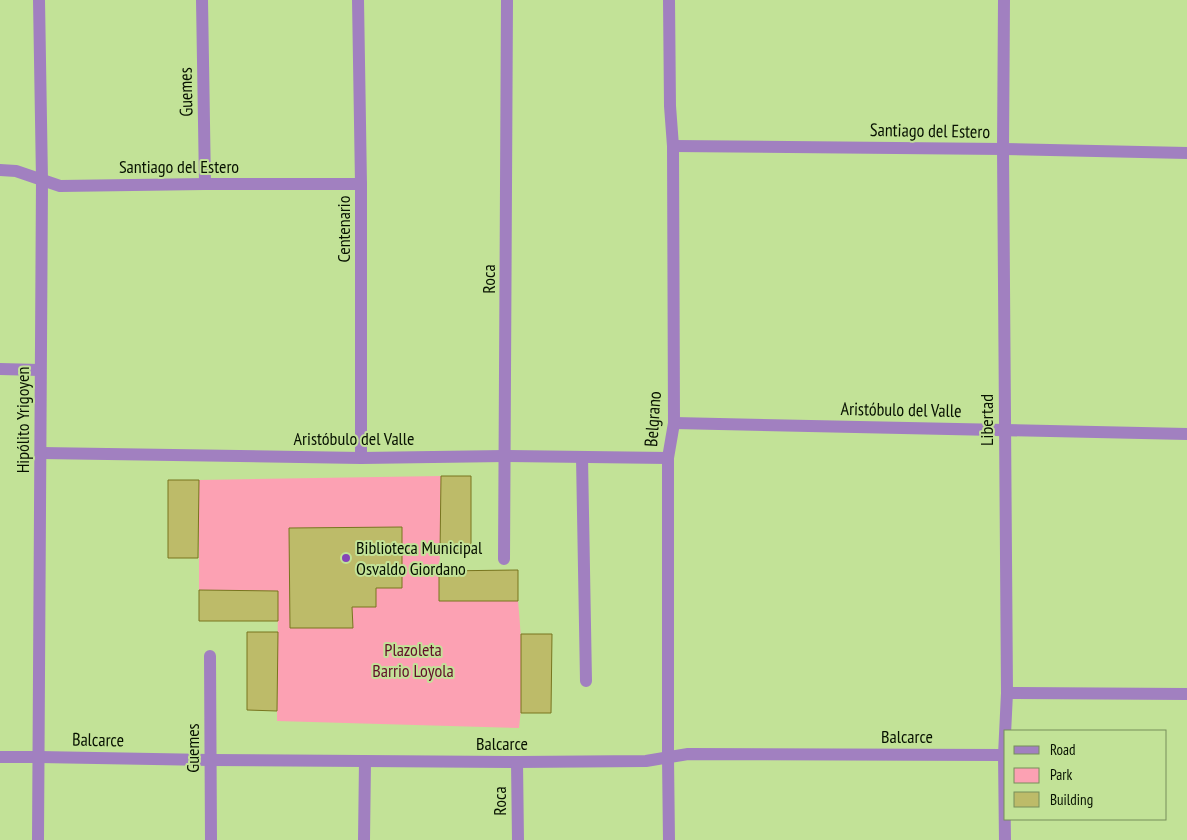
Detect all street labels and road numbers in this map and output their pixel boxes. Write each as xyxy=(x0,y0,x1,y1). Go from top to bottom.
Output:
street label: Guemes xyxy=(174,67,197,117)
street label: Santiago del Estero xyxy=(870,118,991,143)
street label: Santiago del Estero xyxy=(119,155,239,178)
street label: Centenario xyxy=(332,195,355,263)
street label: Roca xyxy=(477,264,500,294)
street label: Hipólito Yrigoyen xyxy=(11,367,34,473)
street label: Belgrano xyxy=(639,390,666,448)
street label: Libertad xyxy=(975,394,998,446)
street label: Aristóbulo del Valle xyxy=(840,397,962,422)
street label: Aristóbulo del Valle xyxy=(294,427,414,450)
street label: Guemes xyxy=(181,723,204,773)
street label: Balcarce xyxy=(881,725,933,748)
street label: Balcarce xyxy=(72,728,124,751)
street label: Balcarce xyxy=(476,732,528,755)
street label: Roca xyxy=(488,786,511,816)

